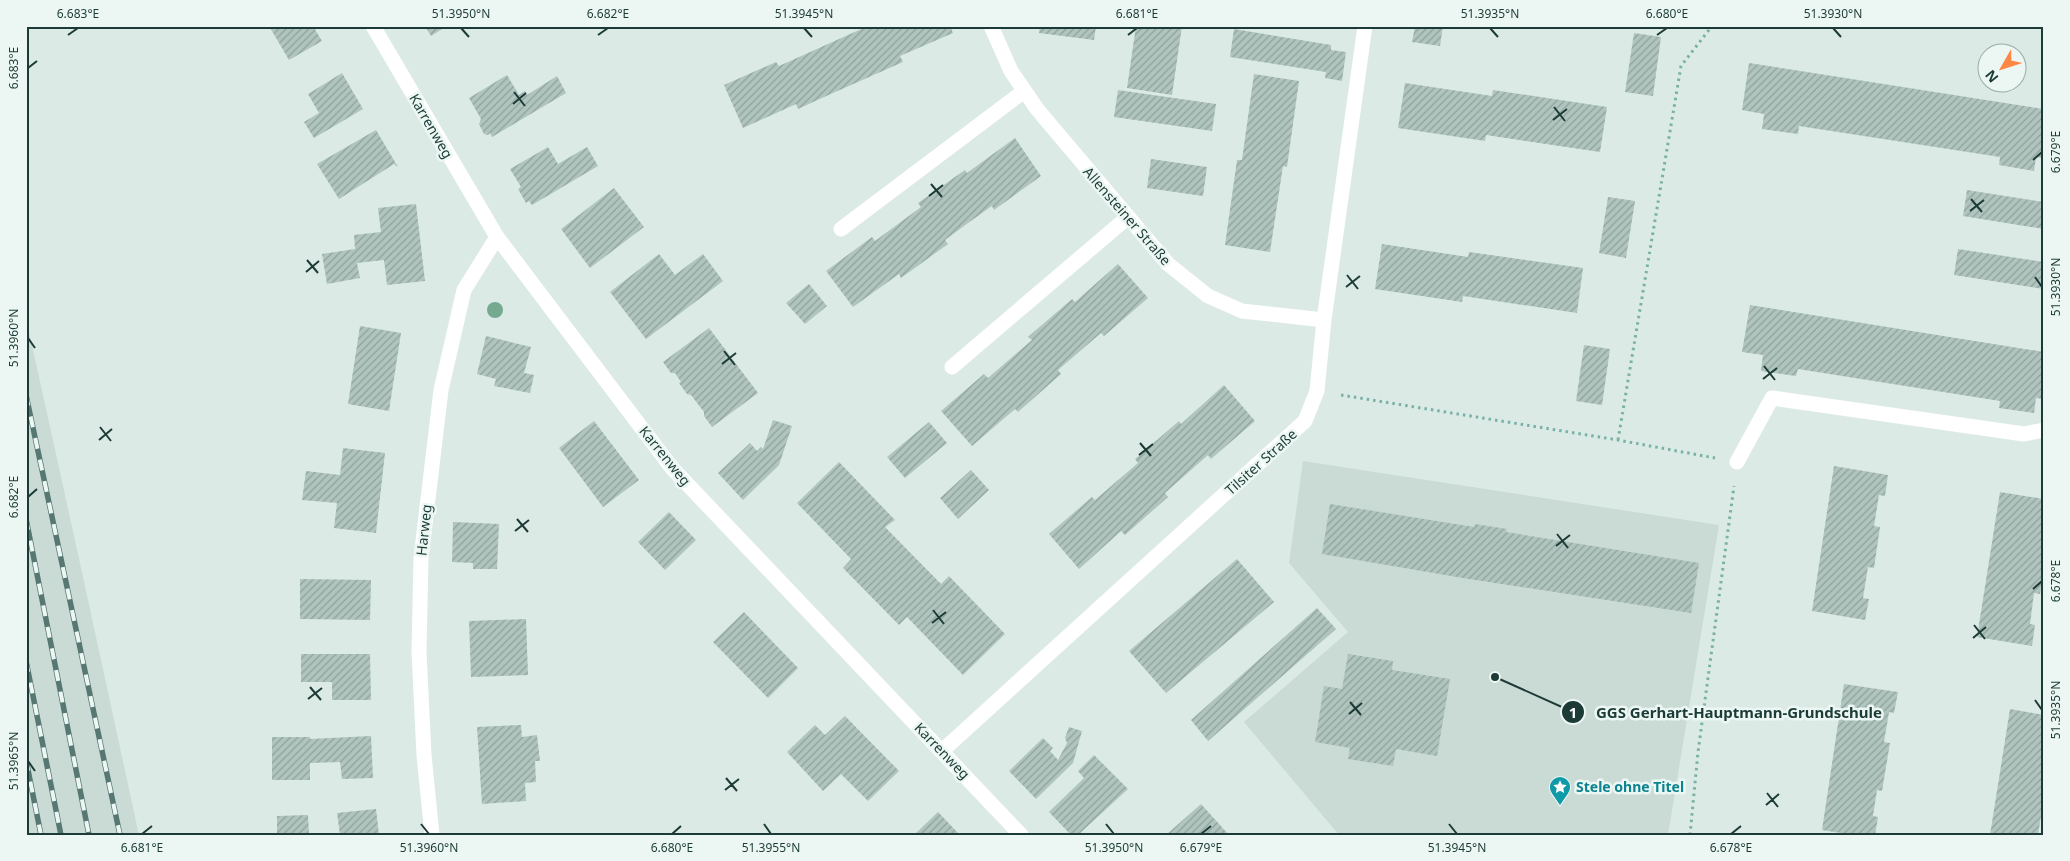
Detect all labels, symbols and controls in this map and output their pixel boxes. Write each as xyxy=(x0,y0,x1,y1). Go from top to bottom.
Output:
text: 6.683°E xyxy=(57,5,99,22)
text: 51.3950°N xyxy=(432,5,490,22)
text: 6.682°E xyxy=(587,5,629,22)
text: 51.3945°N xyxy=(775,5,833,22)
text: 6.681°E xyxy=(1116,5,1158,22)
text: 51.3935°N xyxy=(1461,5,1519,22)
text: 6.680°E xyxy=(1646,5,1688,22)
text: 51.3930°N xyxy=(1804,5,1862,22)
north arrow xyxy=(1978,42,2028,92)
text: 6.683°E xyxy=(5,47,22,89)
text: N xyxy=(1981,66,2002,87)
street label: Karrenweg xyxy=(405,90,458,162)
text: 6.679°E xyxy=(2047,131,2064,173)
street label: Allensteiner Straße xyxy=(1079,162,1176,269)
text: 51.3930°N xyxy=(2047,258,2064,316)
text: 51.3960°N xyxy=(5,309,22,367)
street label: Karrenweg xyxy=(635,422,695,490)
street label: Tilsiter Straße xyxy=(1221,424,1301,499)
text: 6.682°E xyxy=(5,476,22,518)
street label: Harweg xyxy=(411,503,436,557)
text: 6.678°E xyxy=(2047,560,2064,602)
text: 51.3935°N xyxy=(2047,681,2064,739)
callout: GGS Gerhart-Hauptmann-Grundschule xyxy=(1561,697,1892,727)
text: 1 xyxy=(1569,702,1577,722)
text: GGS Gerhart-Hauptmann-Grundschule xyxy=(1596,702,1882,722)
street label: Karrenweg xyxy=(911,718,974,783)
text: 51.3965°N xyxy=(5,732,22,790)
place icon: Stele ohne Titel xyxy=(1548,775,1572,806)
place label: Stele ohne Titel xyxy=(1576,777,1684,796)
text: 6.681°E xyxy=(121,839,163,856)
text: 51.3960°N xyxy=(400,839,458,856)
text: 6.680°E xyxy=(651,839,693,856)
text: 51.3955°N xyxy=(742,839,800,856)
text: 51.3950°N xyxy=(1085,839,1143,856)
text: 6.679°E xyxy=(1180,839,1222,856)
text: 51.3945°N xyxy=(1428,839,1486,856)
text: 6.678°E xyxy=(1710,839,1752,856)

